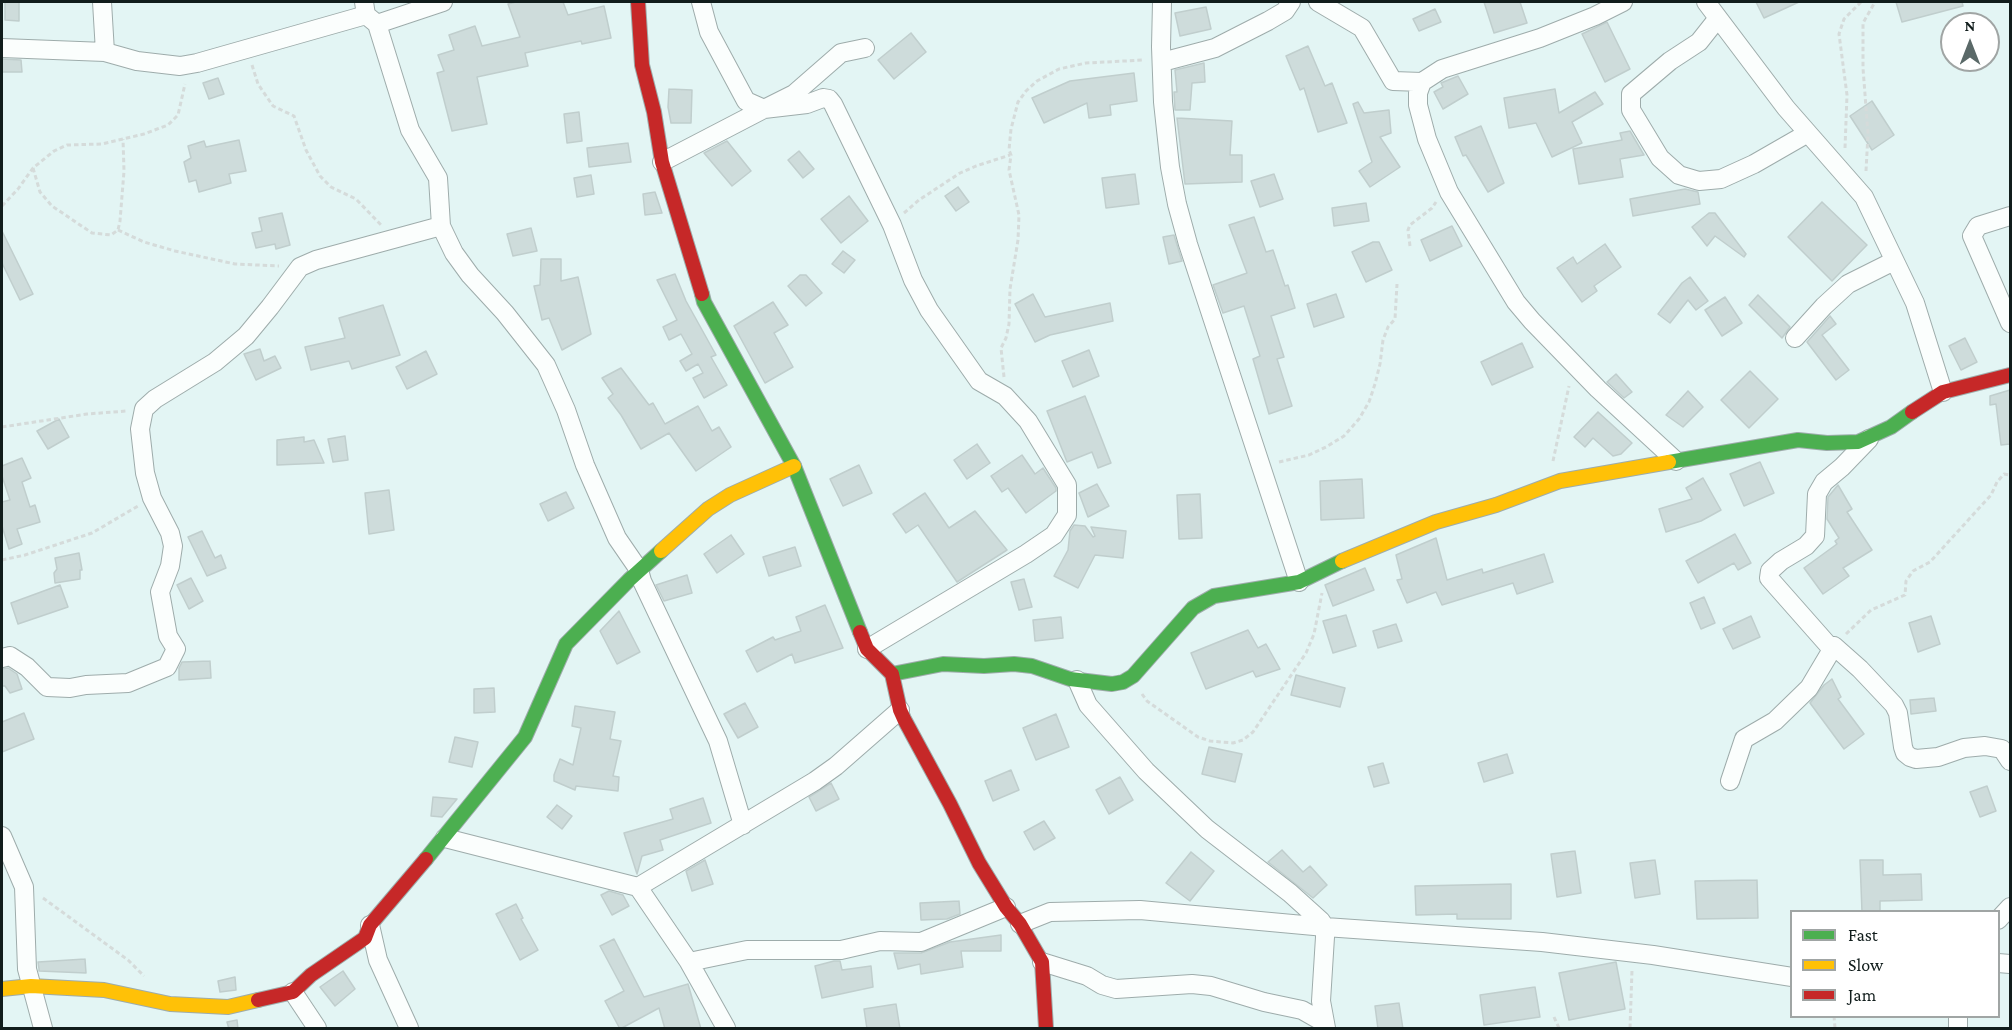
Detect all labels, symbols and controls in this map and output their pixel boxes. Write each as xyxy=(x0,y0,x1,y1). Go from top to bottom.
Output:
north arrow xyxy=(1940,12,2000,72)
text: N xyxy=(1965,17,1975,34)
legend xyxy=(1790,910,2000,1018)
text: Fast xyxy=(1848,925,1878,945)
text: Slow xyxy=(1848,955,1883,975)
text: Jam xyxy=(1848,985,1876,1005)

